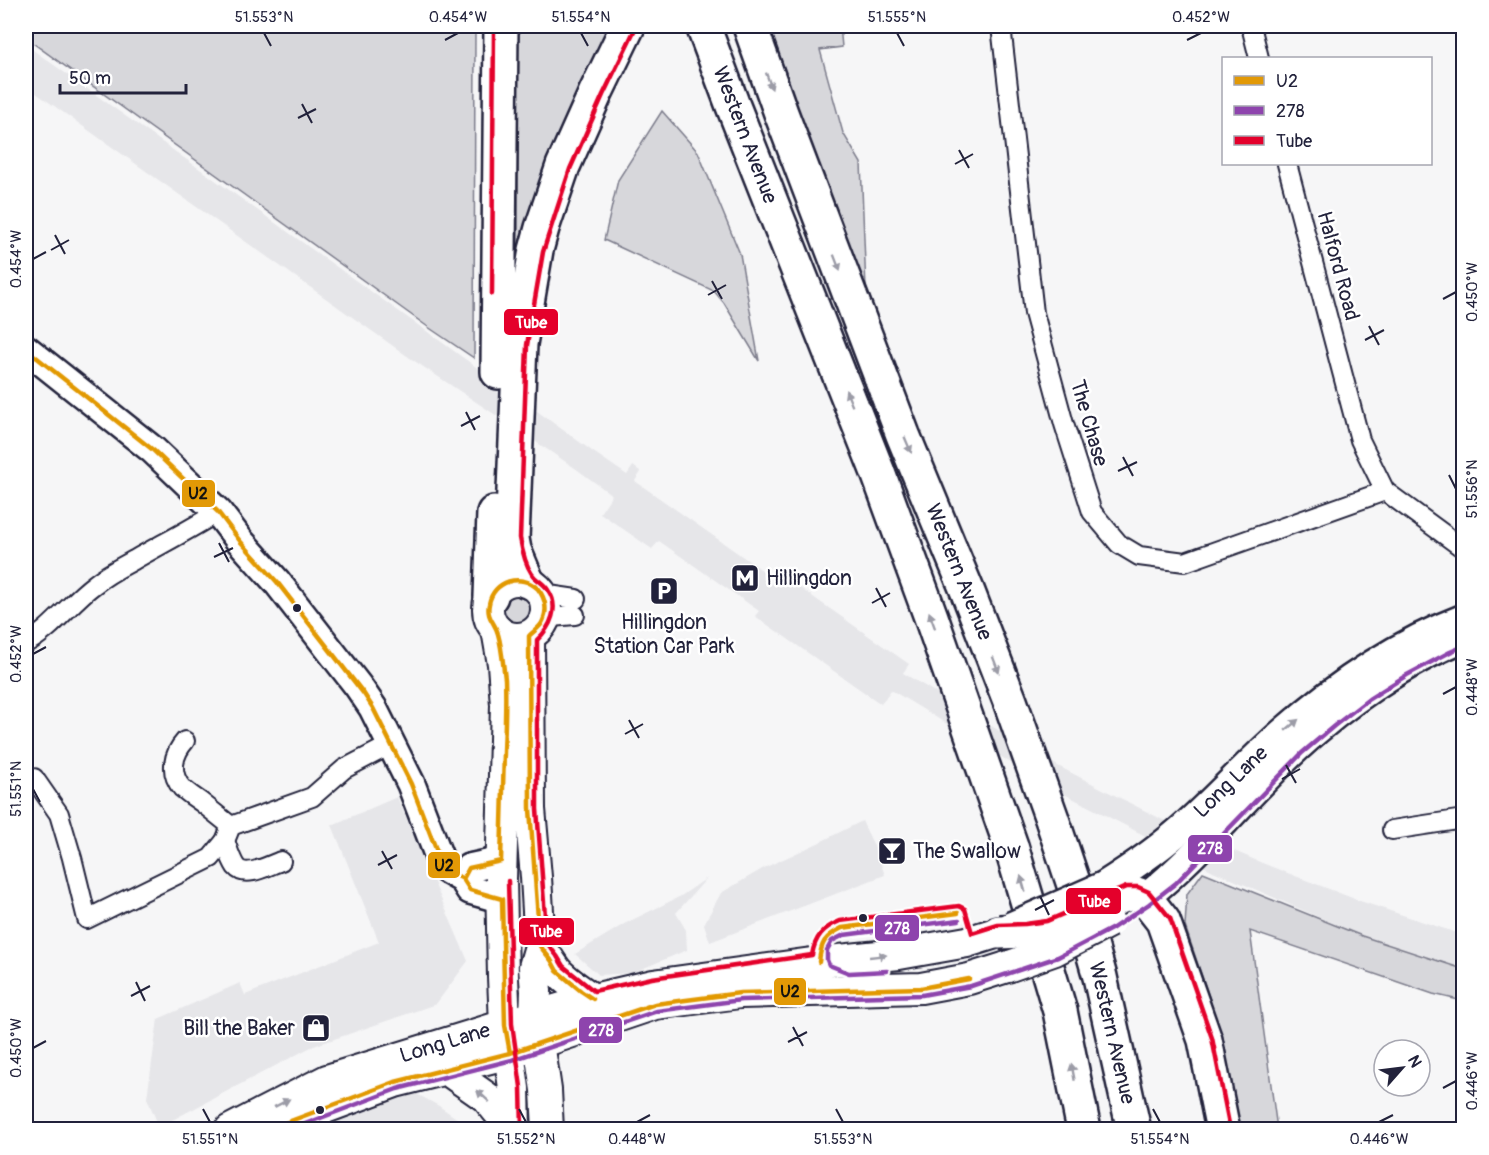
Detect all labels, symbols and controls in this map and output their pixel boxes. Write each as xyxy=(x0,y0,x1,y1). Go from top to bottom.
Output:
text: 51.553°N xyxy=(235,8,293,27)
text: 0.454°W xyxy=(429,8,487,27)
text: 51.554°N xyxy=(552,8,610,27)
text: 51.555°N xyxy=(868,8,926,27)
text: 0.452°W xyxy=(1172,8,1230,27)
scale bar xyxy=(60,57,186,95)
legend xyxy=(1222,57,1432,165)
street label: Western Avenue xyxy=(706,62,784,208)
text: 50 m xyxy=(69,67,111,90)
text: U2 xyxy=(1276,70,1298,93)
one-way arrow xyxy=(765,72,775,90)
text: 278 xyxy=(1276,100,1305,123)
text: Tube xyxy=(1276,130,1312,153)
street label: Halford Road xyxy=(1310,208,1366,324)
text: 0.454°W xyxy=(7,230,26,288)
one-way arrow xyxy=(833,254,843,272)
text: 0.450°W xyxy=(1463,262,1482,322)
line badge: Tube xyxy=(503,308,559,336)
text: Tube xyxy=(514,313,548,333)
street label: The Chase xyxy=(1064,377,1114,470)
one-way arrow xyxy=(844,389,853,407)
one-way arrow xyxy=(903,437,912,454)
text: 51.556°N xyxy=(1463,460,1482,518)
line badge: U2 xyxy=(181,479,216,508)
text: U2 xyxy=(188,484,208,504)
street label: Western Avenue xyxy=(919,500,999,645)
metro station icon: Hillingdon xyxy=(729,562,761,594)
place label: Hillingdon xyxy=(766,565,852,592)
parking icon: Hillingdon Station Car Park xyxy=(648,575,680,607)
unlabelled marker xyxy=(291,602,303,614)
place label: Hillingdon Station Car Park xyxy=(593,609,735,660)
one-way arrow xyxy=(927,611,937,629)
text: 0.452°W xyxy=(7,625,26,683)
one-way arrow xyxy=(992,656,1001,674)
text: 0.448°W xyxy=(1463,658,1482,716)
one-way arrow xyxy=(1284,719,1299,732)
street label: Long Lane xyxy=(1188,739,1274,824)
text: 51.551°N xyxy=(7,761,26,817)
line badge: 278 xyxy=(1187,834,1233,863)
bar icon: The Swallow xyxy=(876,835,908,867)
place label: The Swallow xyxy=(913,838,1021,865)
text: 278 xyxy=(1197,839,1223,859)
line badge: U2 xyxy=(427,851,461,879)
text: U2 xyxy=(434,856,454,876)
one-way arrow xyxy=(1017,875,1027,893)
line badge: Tube xyxy=(1065,887,1122,915)
text: Tube xyxy=(1077,892,1111,912)
unlabelled marker xyxy=(857,912,869,924)
line badge: 278 xyxy=(874,914,920,942)
line badge: Tube xyxy=(518,917,575,946)
text: 278 xyxy=(884,919,910,939)
text: Tube xyxy=(529,922,563,942)
one-way arrow xyxy=(868,951,887,961)
street label: Western Avenue xyxy=(1083,959,1142,1107)
line badge: U2 xyxy=(773,977,807,1006)
text: U2 xyxy=(780,982,800,1002)
shop icon: Bill the Baker xyxy=(300,1012,332,1044)
place label: Bill the Baker xyxy=(183,1015,295,1042)
street label: Long Lane xyxy=(397,1016,494,1070)
line badge: 278 xyxy=(578,1016,623,1044)
text: 0.450°W xyxy=(7,1018,26,1078)
text: 278 xyxy=(588,1021,614,1041)
north arrow xyxy=(1372,1038,1432,1098)
text: 0.446°W xyxy=(1463,1051,1482,1111)
text: N xyxy=(1403,1052,1426,1071)
one-way arrow xyxy=(1067,1063,1077,1081)
one-way arrow xyxy=(476,1090,491,1103)
one-way arrow xyxy=(273,1098,290,1107)
unlabelled marker xyxy=(314,1104,326,1116)
text: 51.551°N xyxy=(182,1130,238,1149)
text: 51.552°N xyxy=(497,1130,555,1149)
text: 0.448°W xyxy=(608,1130,666,1149)
text: 51.553°N xyxy=(814,1130,872,1149)
text: 51.554°N xyxy=(1131,1130,1189,1149)
text: 0.446°W xyxy=(1349,1130,1409,1149)

